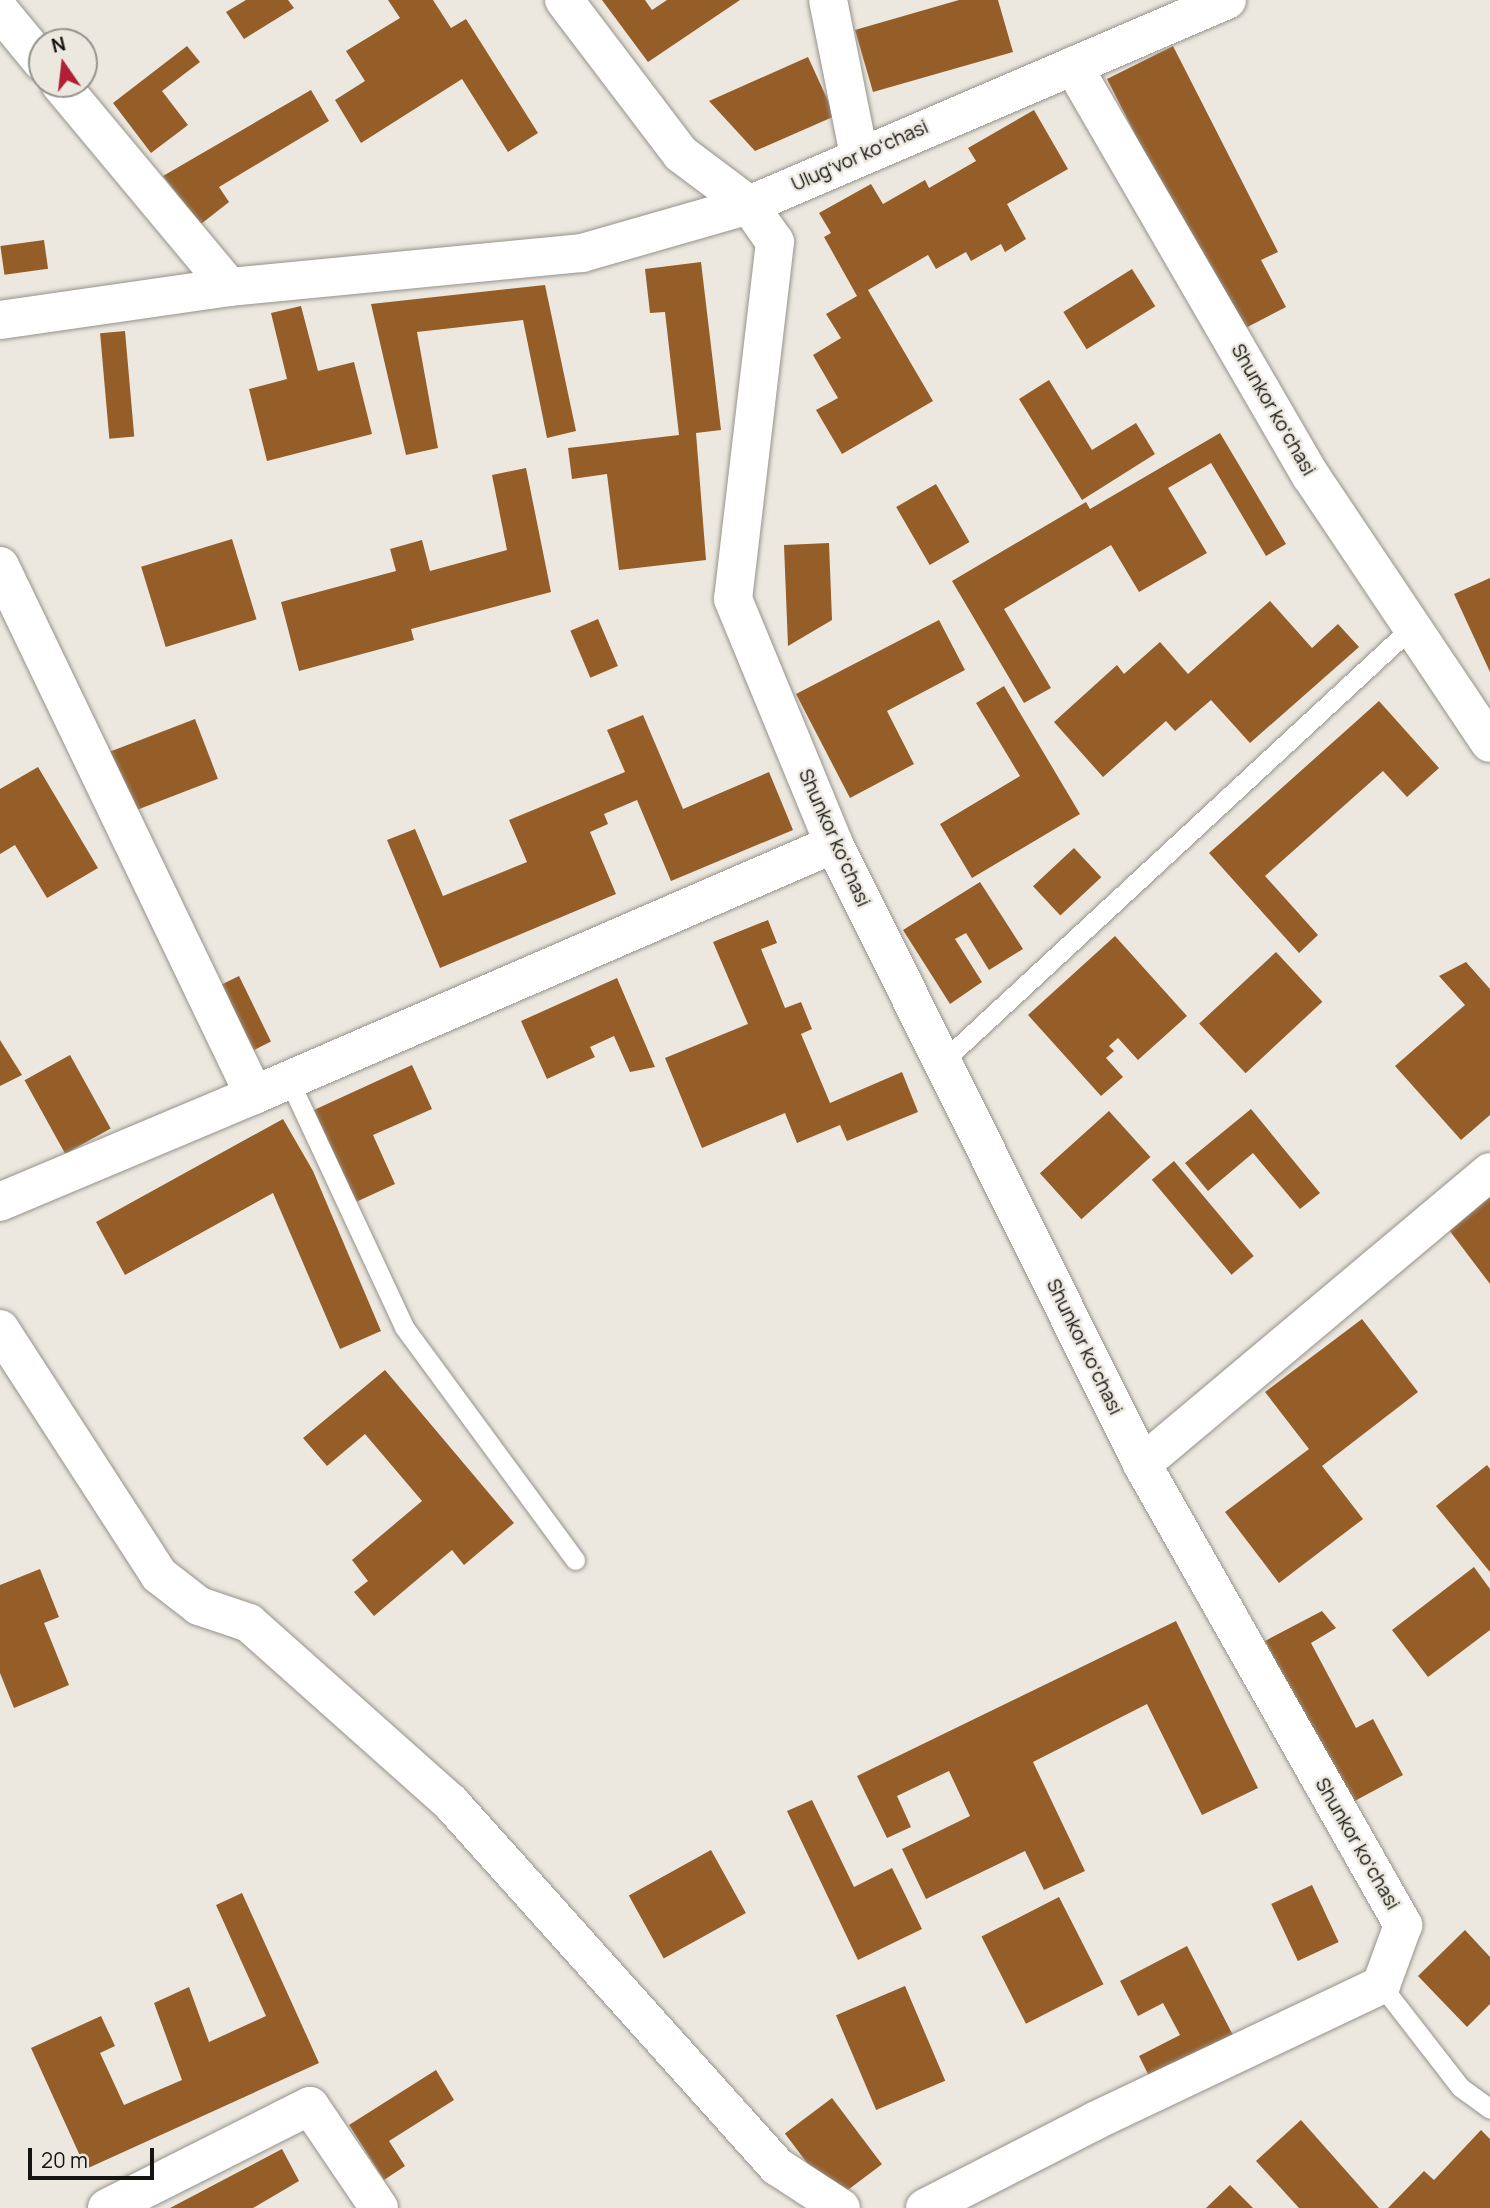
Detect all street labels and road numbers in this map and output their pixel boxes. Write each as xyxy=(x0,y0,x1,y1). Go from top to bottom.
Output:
street label: Ulugʻvor koʻchasi xyxy=(788,116,932,196)
street label: Shunkor koʻchasi xyxy=(1226,340,1320,480)
street label: Shunkor koʻchasi xyxy=(793,766,875,910)
street label: Shunkor koʻchasi xyxy=(1041,1275,1127,1419)
street label: Shunkor koʻchasi xyxy=(1310,1774,1404,1914)

